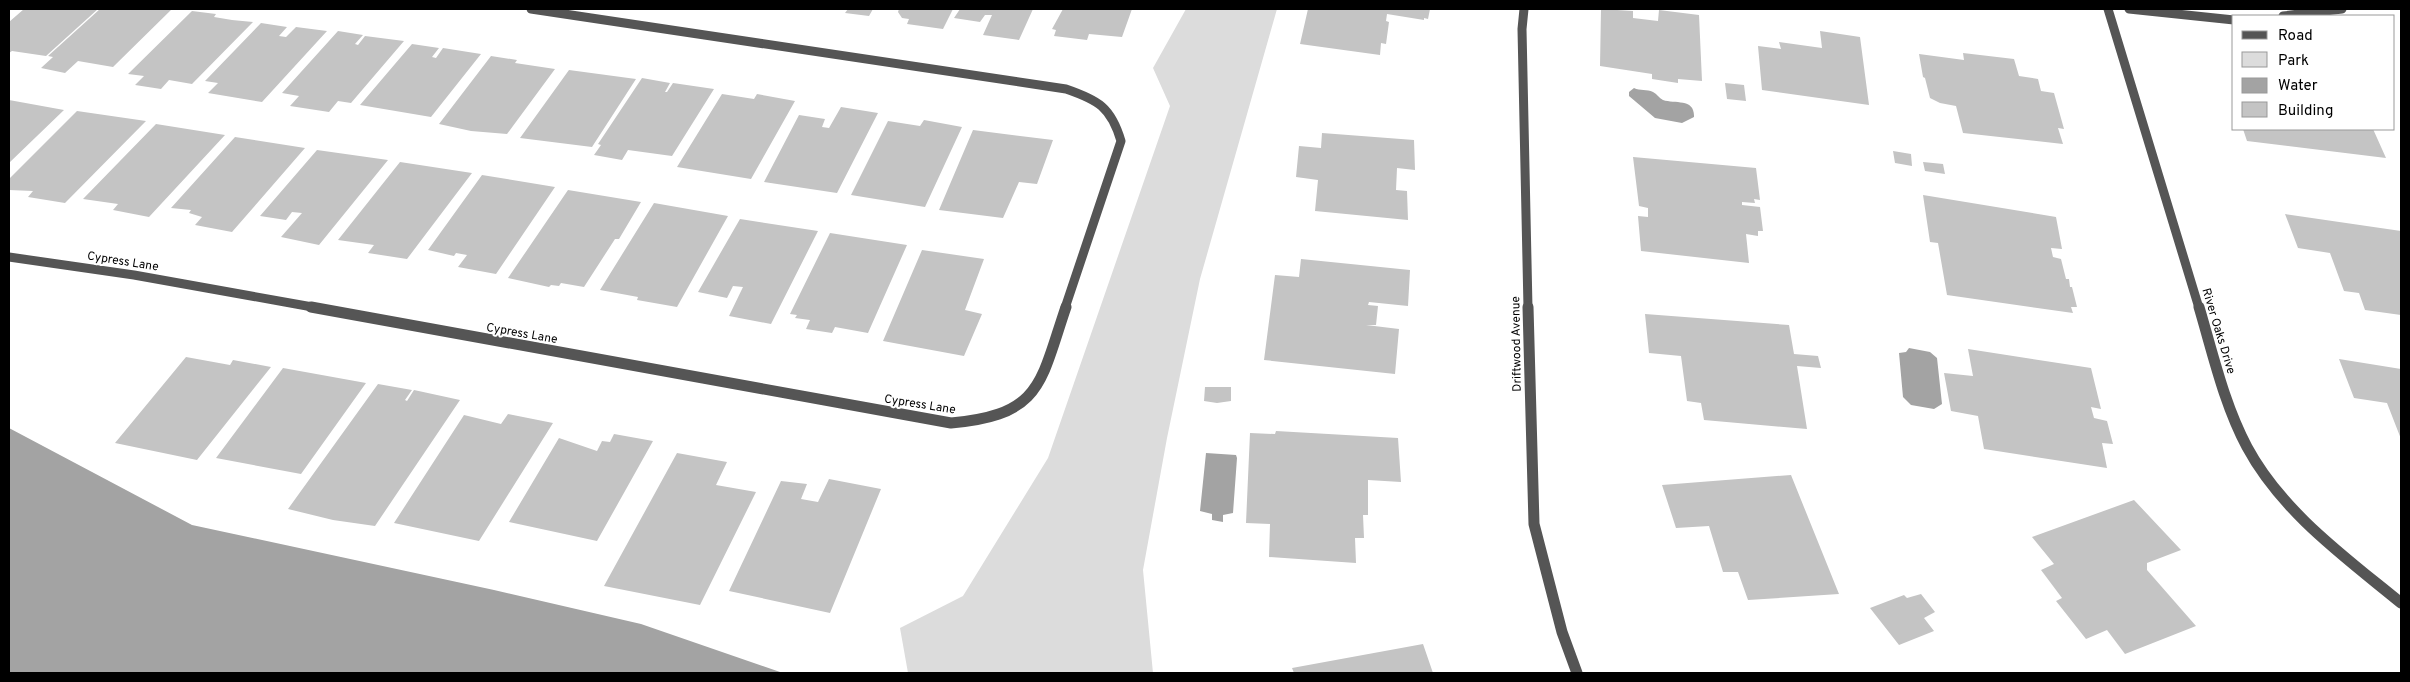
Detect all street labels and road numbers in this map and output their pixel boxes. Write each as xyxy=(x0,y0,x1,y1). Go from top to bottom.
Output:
street label: Cypress Lane xyxy=(86,248,160,276)
street label: River Oaks Drive xyxy=(2197,286,2239,376)
street label: Driftwood Avenue xyxy=(1508,296,1526,392)
street label: Cypress Lane xyxy=(485,320,559,348)
street label: Cypress Lane xyxy=(883,391,957,419)

